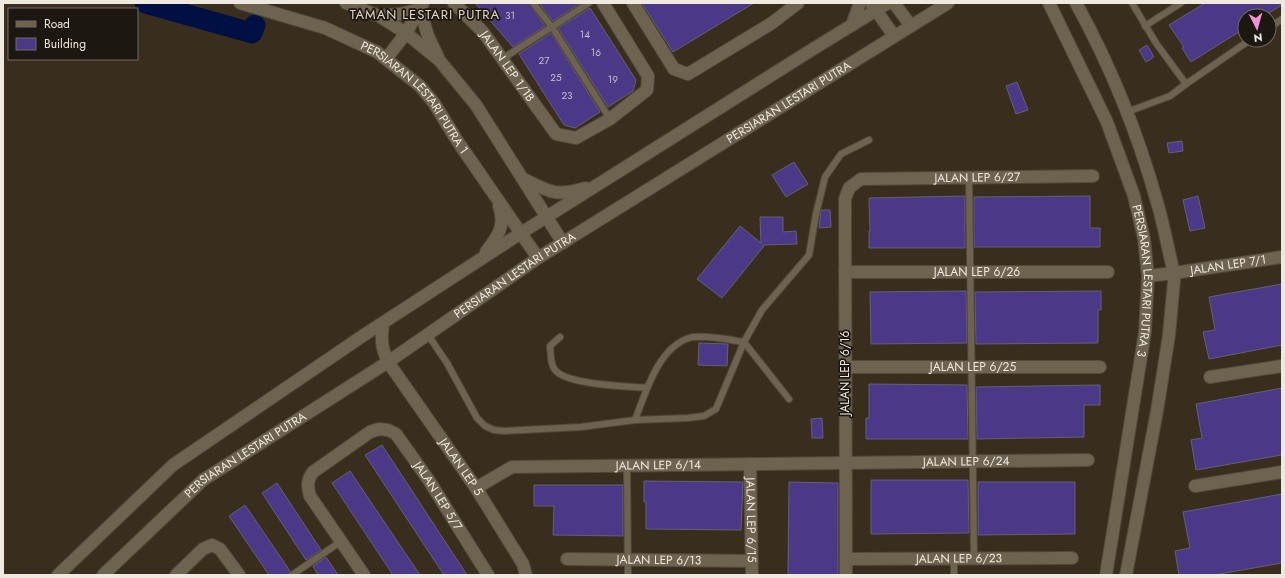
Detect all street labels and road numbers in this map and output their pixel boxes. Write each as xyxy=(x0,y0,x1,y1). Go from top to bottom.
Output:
street label: JALAN LEP 1/1B xyxy=(475,25,539,106)
street label: PERSIARAN LESTARI PUTRA 1 xyxy=(358,37,473,158)
street label: PERSIARAN LESTARI PUTRA xyxy=(723,57,854,148)
street label: JALAN LEP 6/27 xyxy=(932,168,1021,187)
street label: PERSIARAN LESTARI PUTRA 3 xyxy=(1127,203,1157,359)
street label: PERSIARAN LESTARI PUTRA xyxy=(450,228,579,323)
street label: JALAN LEP 7/1 xyxy=(1187,250,1267,280)
street label: JALAN LEP 6/26 xyxy=(932,263,1020,281)
street label: JALAN LEP 6/16 xyxy=(836,330,854,417)
street label: JALAN LEP 6/25 xyxy=(928,358,1016,376)
street label: PERSIARAN LESTARI PUTRA xyxy=(180,407,310,502)
street label: JALAN LEP 5 xyxy=(434,433,488,499)
street label: JALAN LEP 6/24 xyxy=(921,452,1010,471)
street label: JALAN LEP 5/7 xyxy=(408,456,467,534)
street label: JALAN LEP 6/14 xyxy=(614,456,701,475)
street label: JALAN LEP 6/15 xyxy=(741,475,761,563)
street label: JALAN LEP 6/23 xyxy=(914,549,1003,568)
street label: JALAN LEP 6/13 xyxy=(615,551,702,569)

